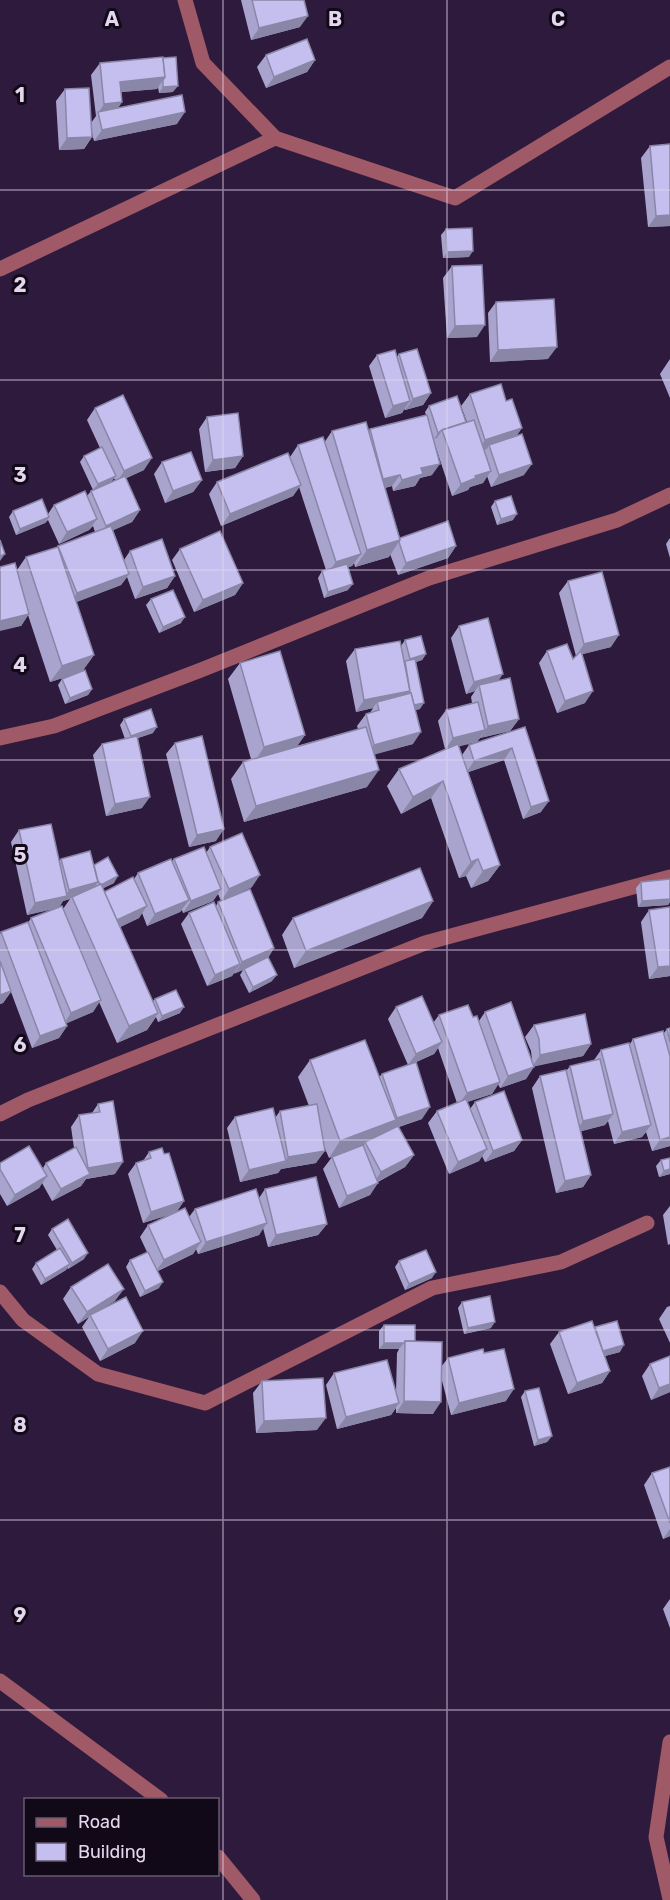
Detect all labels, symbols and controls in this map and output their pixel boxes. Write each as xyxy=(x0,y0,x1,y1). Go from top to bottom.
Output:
text: A xyxy=(105,7,120,31)
text: B xyxy=(328,7,342,31)
text: C xyxy=(551,7,565,31)
text: 1 xyxy=(15,83,25,107)
text: 2 xyxy=(14,273,27,297)
text: 3 xyxy=(13,463,27,487)
text: 4 xyxy=(13,653,27,677)
text: 5 xyxy=(14,843,27,867)
text: 6 xyxy=(13,1033,27,1057)
text: 7 xyxy=(14,1223,26,1247)
text: 8 xyxy=(13,1413,27,1437)
text: 9 xyxy=(14,1603,27,1627)
legend xyxy=(24,1798,219,1876)
text: Road xyxy=(78,1811,121,1833)
text: Building xyxy=(78,1841,146,1863)

